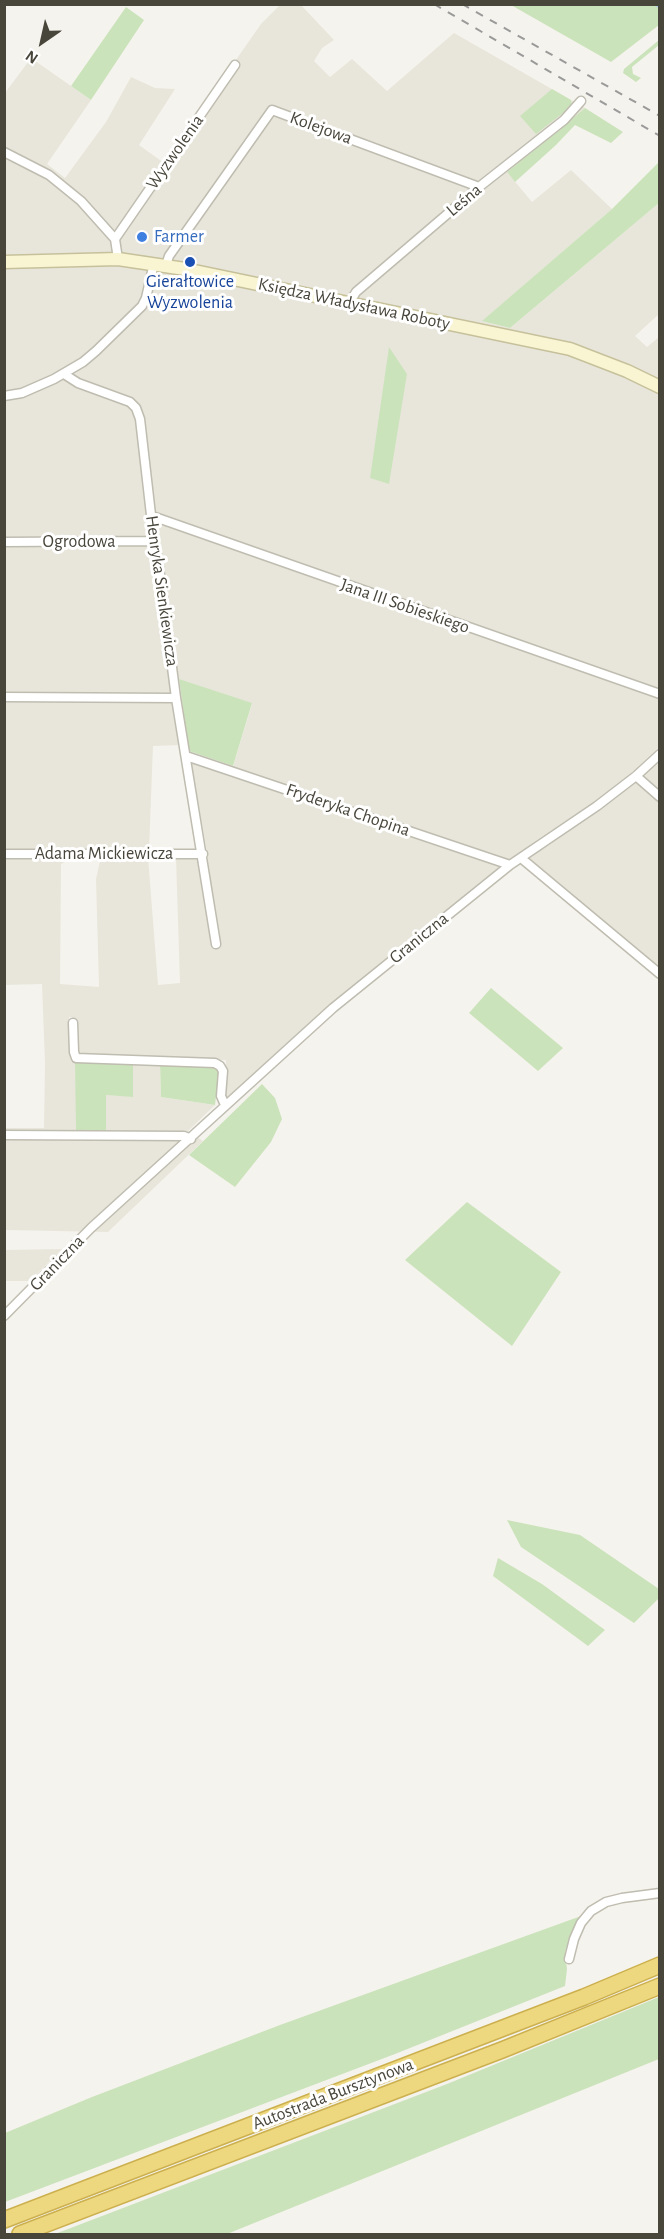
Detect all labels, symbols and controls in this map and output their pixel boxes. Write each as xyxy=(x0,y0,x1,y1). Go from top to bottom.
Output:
north arrow xyxy=(12,12,72,72)
text: N xyxy=(23,47,41,67)
street label: Kolejowa xyxy=(287,107,355,149)
street label: Wyzwolenia xyxy=(141,111,209,193)
street label: Leśna xyxy=(442,179,486,221)
place label: Farmer xyxy=(154,226,204,248)
marker: Farmer xyxy=(135,230,149,244)
marker: Gierałtowice Wyzwolenia xyxy=(183,255,197,269)
place label: Gierałtowice Wyzwolenia xyxy=(146,271,234,314)
street label: Księdza Władysława Roboty xyxy=(256,273,452,335)
street label: Henryka Sienkiewicza xyxy=(141,514,183,668)
street label: Ogrodowa xyxy=(43,531,115,553)
street label: Jana III Sobieskiego xyxy=(338,574,472,638)
street label: Fryderyka Chopina xyxy=(283,779,413,841)
street label: Adama Mickiewicza xyxy=(35,843,173,865)
street label: Graniczna xyxy=(385,908,453,968)
street label: Graniczna xyxy=(25,1230,89,1296)
street label: Autostrada Bursztynowa xyxy=(250,2053,416,2135)

